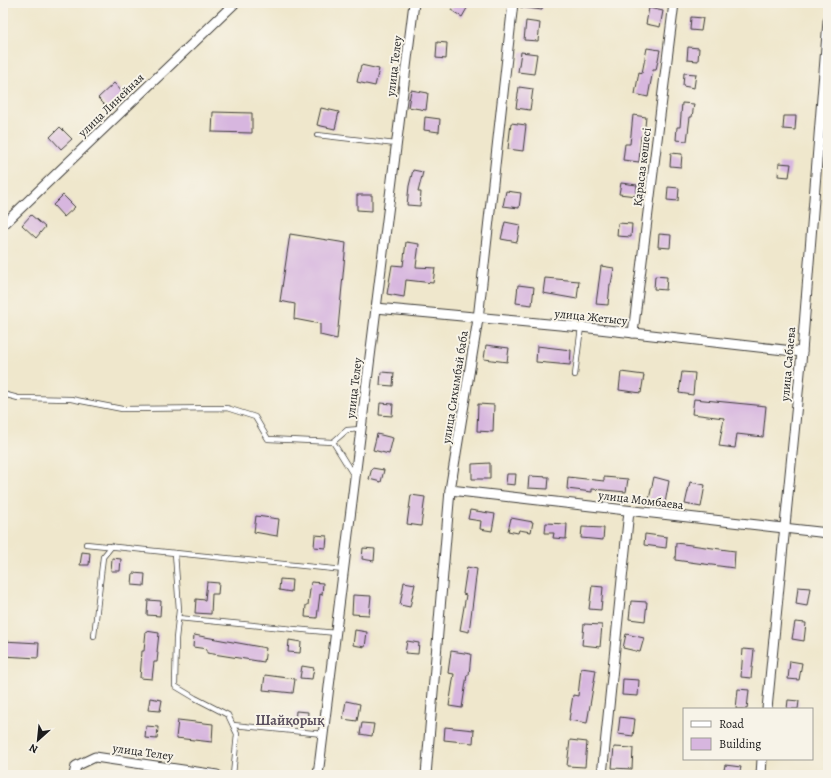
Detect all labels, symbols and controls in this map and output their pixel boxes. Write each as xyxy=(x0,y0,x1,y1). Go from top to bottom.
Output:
street label: улица Телеу xyxy=(382,34,406,98)
street label: улица Линейная xyxy=(74,69,147,141)
street label: Қарасаз көшесі xyxy=(629,127,655,207)
street label: улица Жетысу xyxy=(553,305,629,329)
street label: улица Сабаева xyxy=(777,326,799,403)
street label: улица Сихымбай баба xyxy=(438,329,472,446)
street label: улица Телеу xyxy=(342,356,366,420)
street label: улица Момбаева xyxy=(597,487,685,513)
legend xyxy=(683,708,813,760)
district label: Шайқорық xyxy=(255,711,325,730)
text: Road xyxy=(719,716,745,732)
north arrow xyxy=(18,720,58,760)
text: Building xyxy=(719,736,761,752)
text: N xyxy=(27,740,41,757)
street label: улица Телеу xyxy=(111,740,175,764)

